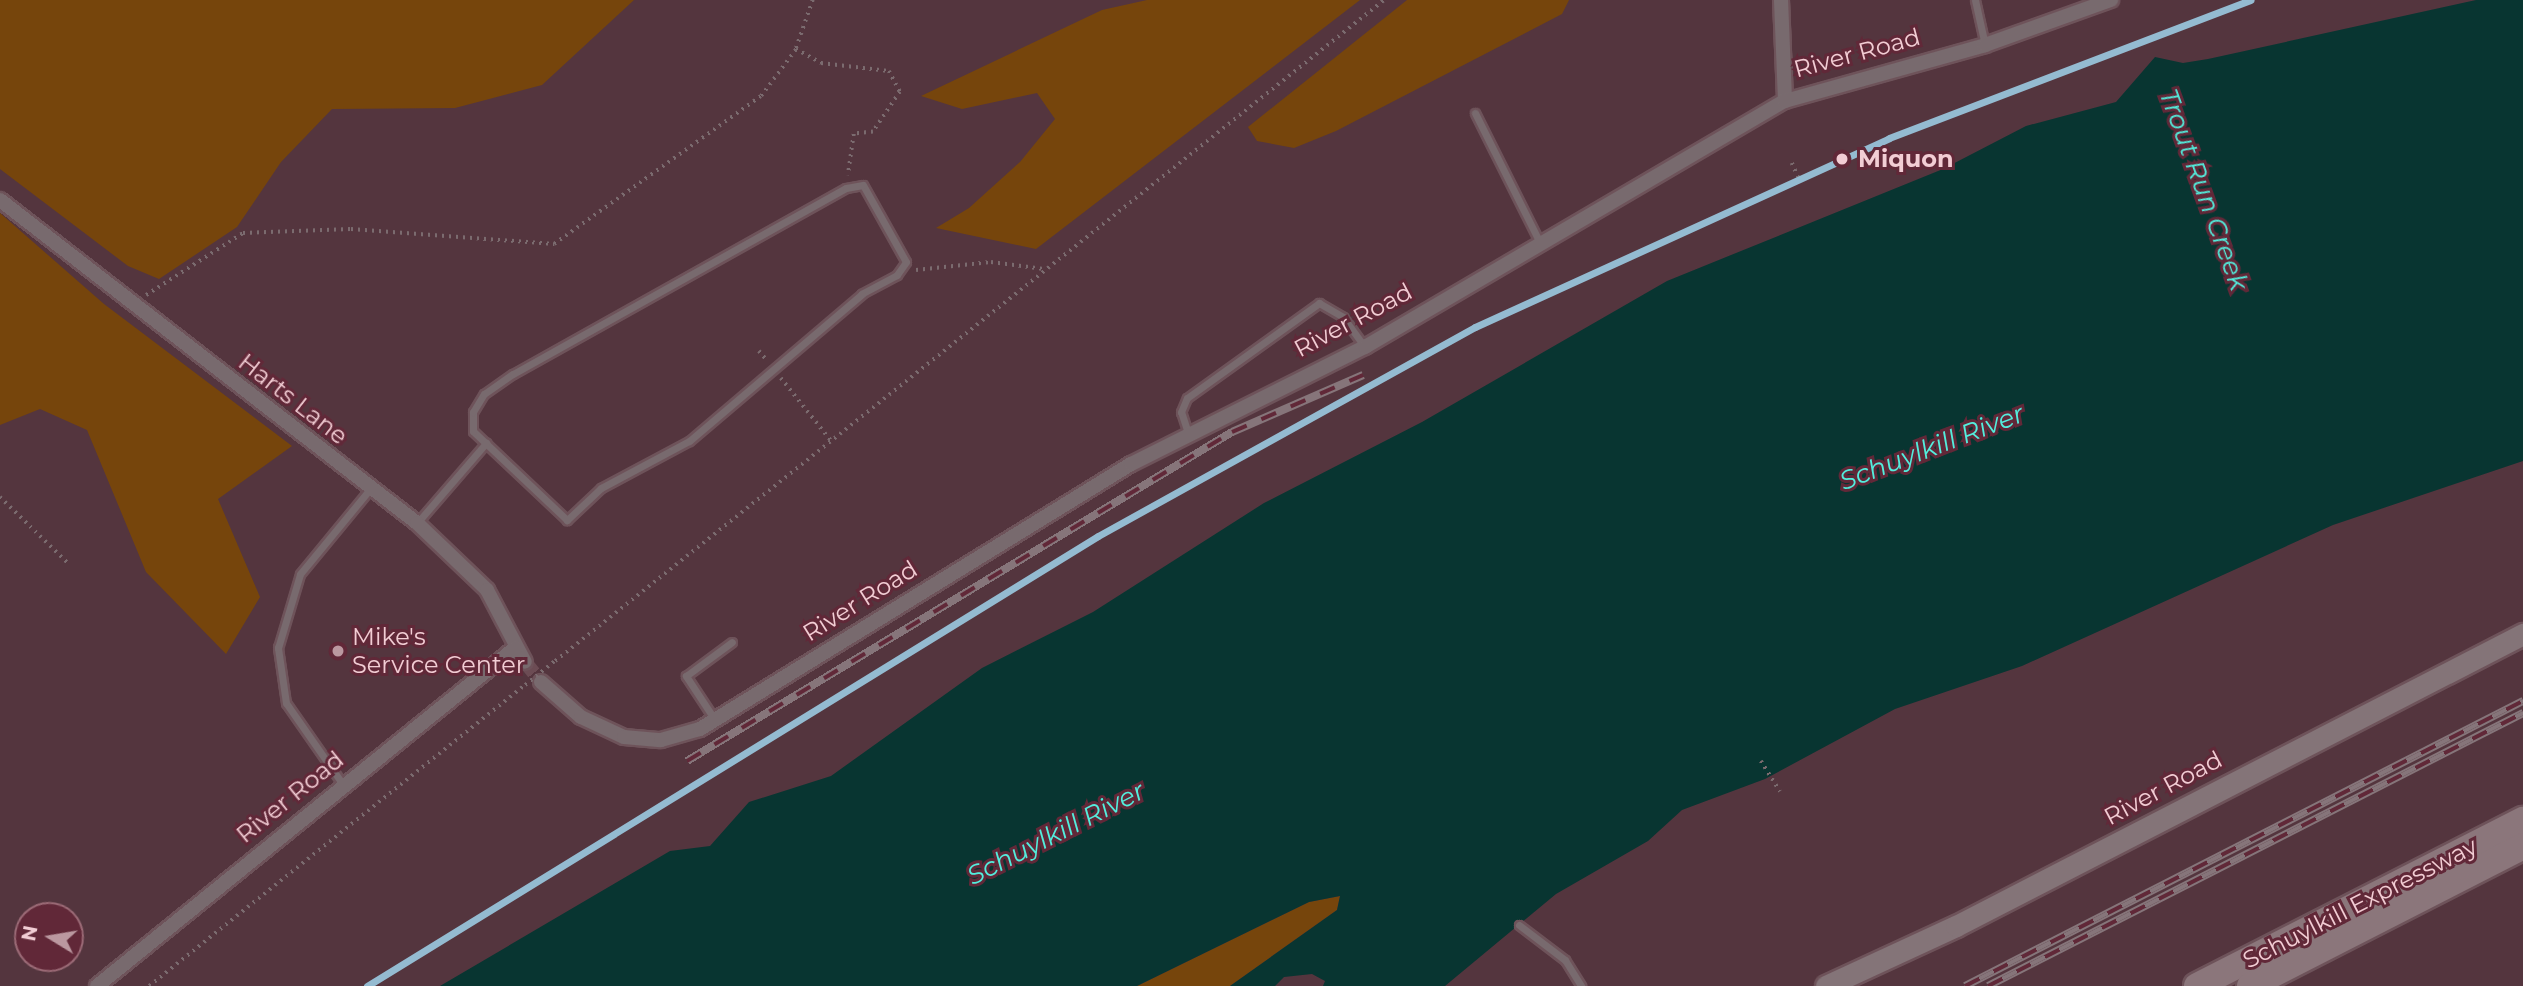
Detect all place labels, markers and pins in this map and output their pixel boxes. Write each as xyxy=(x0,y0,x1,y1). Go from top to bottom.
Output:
place label: Miquon xyxy=(1858,145,1953,173)
marker: Miquon xyxy=(1832,149,1852,169)
place label: Mike's Service Center xyxy=(352,623,525,679)
marker: Mike's Service Center xyxy=(330,643,346,659)

